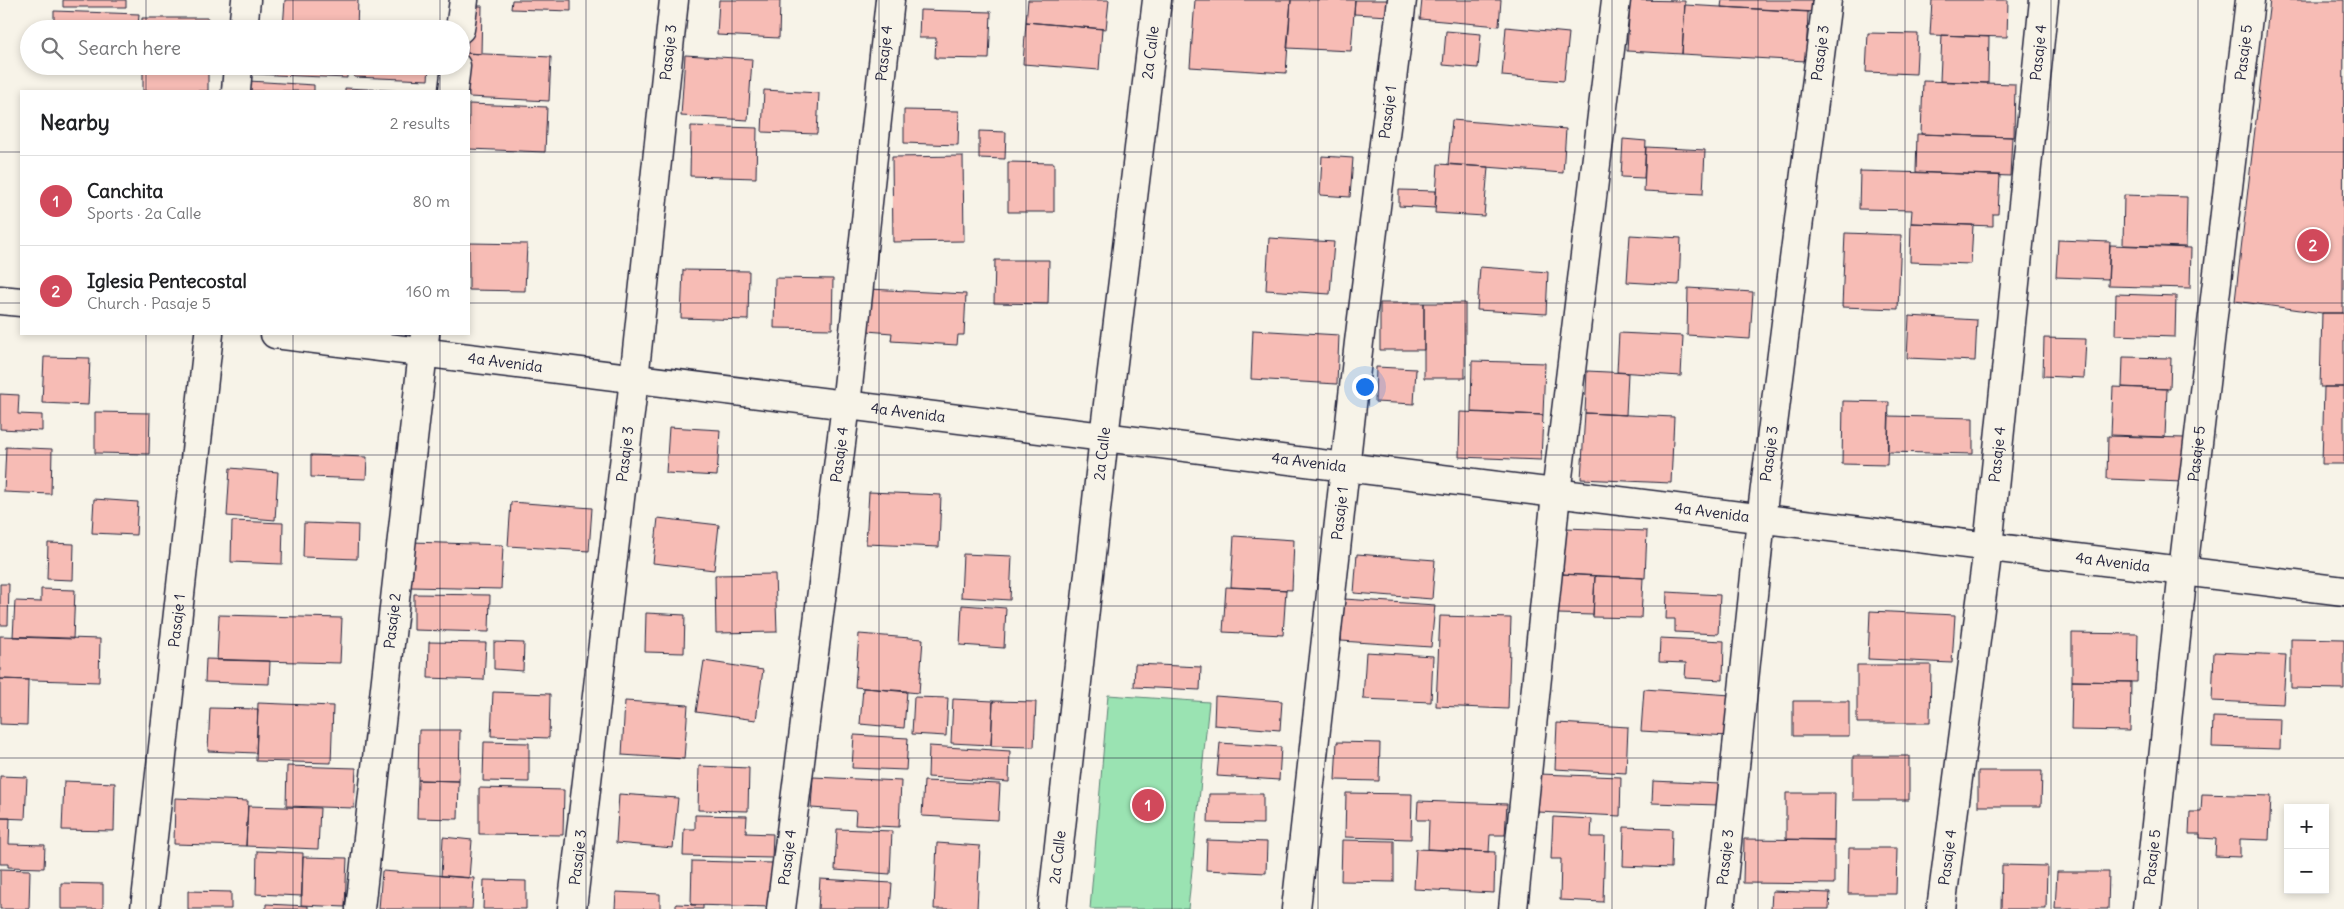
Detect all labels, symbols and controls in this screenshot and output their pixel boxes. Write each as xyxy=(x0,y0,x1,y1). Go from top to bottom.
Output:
search box xyxy=(20,20,470,75)
street label: Pasaje 3 xyxy=(656,23,680,81)
street label: Pasaje 4 xyxy=(2026,23,2050,82)
street label: Pasaje 5 xyxy=(2231,23,2256,81)
street label: Pasaje 4 xyxy=(871,24,896,82)
street label: Pasaje 3 xyxy=(1807,24,1833,82)
street label: 2a Calle xyxy=(1137,25,1163,80)
icon: search xyxy=(38,34,66,62)
text: Search here xyxy=(78,36,181,60)
street label: Pasaje 1 xyxy=(1375,84,1400,140)
text: Nearby xyxy=(40,109,110,136)
text: 2 results xyxy=(390,113,450,133)
text: Canchita xyxy=(87,179,163,203)
text: 1 xyxy=(53,191,59,211)
text: 80 m xyxy=(412,191,450,211)
text: Sports · 2a Calle xyxy=(87,203,201,223)
pin: 2 xyxy=(2297,226,2329,264)
text: Iglesia Pentecostal xyxy=(87,269,247,293)
text: 2 xyxy=(52,281,60,301)
text: 160 m xyxy=(406,281,450,301)
text: Church · Pasaje 5 xyxy=(87,293,211,313)
street label: 4a Avenida xyxy=(467,348,544,376)
your location xyxy=(1352,374,1378,400)
street label: 4a Avenida xyxy=(870,398,947,426)
street label: Pasaje 3 xyxy=(612,425,637,483)
street label: Pasaje 4 xyxy=(826,425,852,484)
street label: Pasaje 3 xyxy=(1756,425,1782,483)
street label: Pasaje 4 xyxy=(1985,425,2009,483)
street label: Pasaje 5 xyxy=(2184,425,2209,483)
street label: 2a Calle xyxy=(1089,426,1114,481)
street label: 4a Avenida xyxy=(1271,448,1348,476)
street label: Pasaje 1 xyxy=(1327,486,1352,541)
street label: 4a Avenida xyxy=(1674,498,1751,526)
street label: 4a Avenida xyxy=(2074,548,2152,576)
street label: Pasaje 2 xyxy=(379,592,405,650)
street label: Pasaje 1 xyxy=(164,593,189,648)
pin: 1 xyxy=(1132,786,1164,824)
map controls xyxy=(2284,804,2329,894)
button: + xyxy=(2284,804,2329,849)
street label: Pasaje 3 xyxy=(565,828,590,886)
street label: Pasaje 4 xyxy=(774,828,800,887)
street label: Pasaje 3 xyxy=(1713,828,1737,886)
street label: Pasaje 4 xyxy=(1934,828,1960,887)
street label: Pasaje 5 xyxy=(2140,828,2164,886)
street label: 2a Calle xyxy=(1045,830,1070,885)
button: − xyxy=(2284,849,2329,894)

